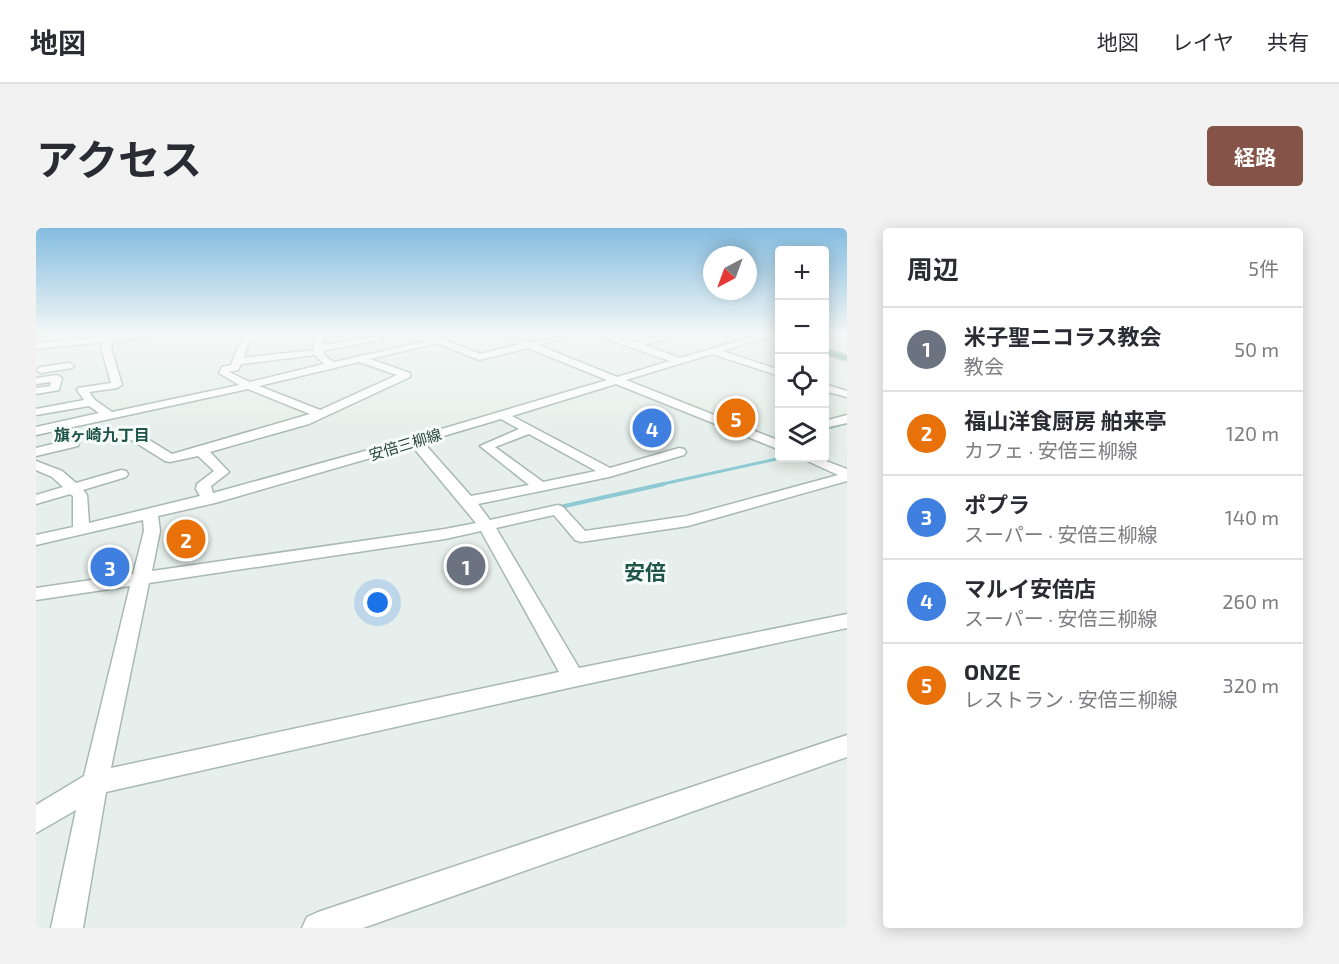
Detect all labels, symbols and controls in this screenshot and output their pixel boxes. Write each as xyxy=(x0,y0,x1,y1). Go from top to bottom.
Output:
text: 地図 xyxy=(30,25,86,59)
text: 地図 xyxy=(1097,29,1139,54)
text: レイヤ xyxy=(1172,29,1234,54)
text: 共有 xyxy=(1267,29,1309,54)
button: 経路 xyxy=(1207,126,1303,186)
text: アクセス xyxy=(36,133,202,183)
north arrow xyxy=(703,246,757,300)
map controls xyxy=(775,246,829,462)
button: + xyxy=(775,246,829,300)
text: 周辺 xyxy=(907,253,959,284)
text: 5件 xyxy=(1248,256,1279,280)
button: − xyxy=(775,300,829,354)
text: 米子聖ニコラス教会 xyxy=(964,323,1162,349)
text: 1 xyxy=(922,337,931,361)
text: 50 m xyxy=(1234,337,1279,361)
button: locate xyxy=(775,354,829,408)
text: 教会 xyxy=(964,354,1004,378)
pin: 5 xyxy=(716,396,756,441)
pin: 4 xyxy=(632,406,672,450)
text: 福山洋食厨房 舶来亭 xyxy=(964,407,1167,433)
button: layers xyxy=(775,408,829,462)
text: 2 xyxy=(921,421,932,445)
text: 120 m xyxy=(1226,421,1279,445)
street label: 安倍三柳線 xyxy=(366,424,444,464)
district label: 旗ヶ崎九丁目 xyxy=(54,425,150,444)
text: カフェ · 安倍三柳線 xyxy=(964,438,1138,462)
text: ポプラ xyxy=(964,491,1030,517)
text: 3 xyxy=(921,505,932,529)
text: 140 m xyxy=(1225,505,1279,529)
pin: 2 xyxy=(166,516,206,562)
text: スーパー · 安倍三柳線 xyxy=(964,522,1157,546)
pin: 3 xyxy=(90,544,130,590)
pin: 1 xyxy=(446,544,486,588)
district label: 安倍 xyxy=(624,559,666,584)
text: マルイ安倍店 xyxy=(964,575,1096,601)
your location xyxy=(363,588,392,617)
text: 4 xyxy=(920,589,933,613)
text: 260 m xyxy=(1222,589,1279,613)
text: スーパー · 安倍三柳線 xyxy=(964,606,1157,630)
text: ONZE xyxy=(964,658,1021,684)
text: 5 xyxy=(921,673,932,697)
text: 320 m xyxy=(1223,673,1279,697)
text: レストラン · 安倍三柳線 xyxy=(964,687,1178,711)

